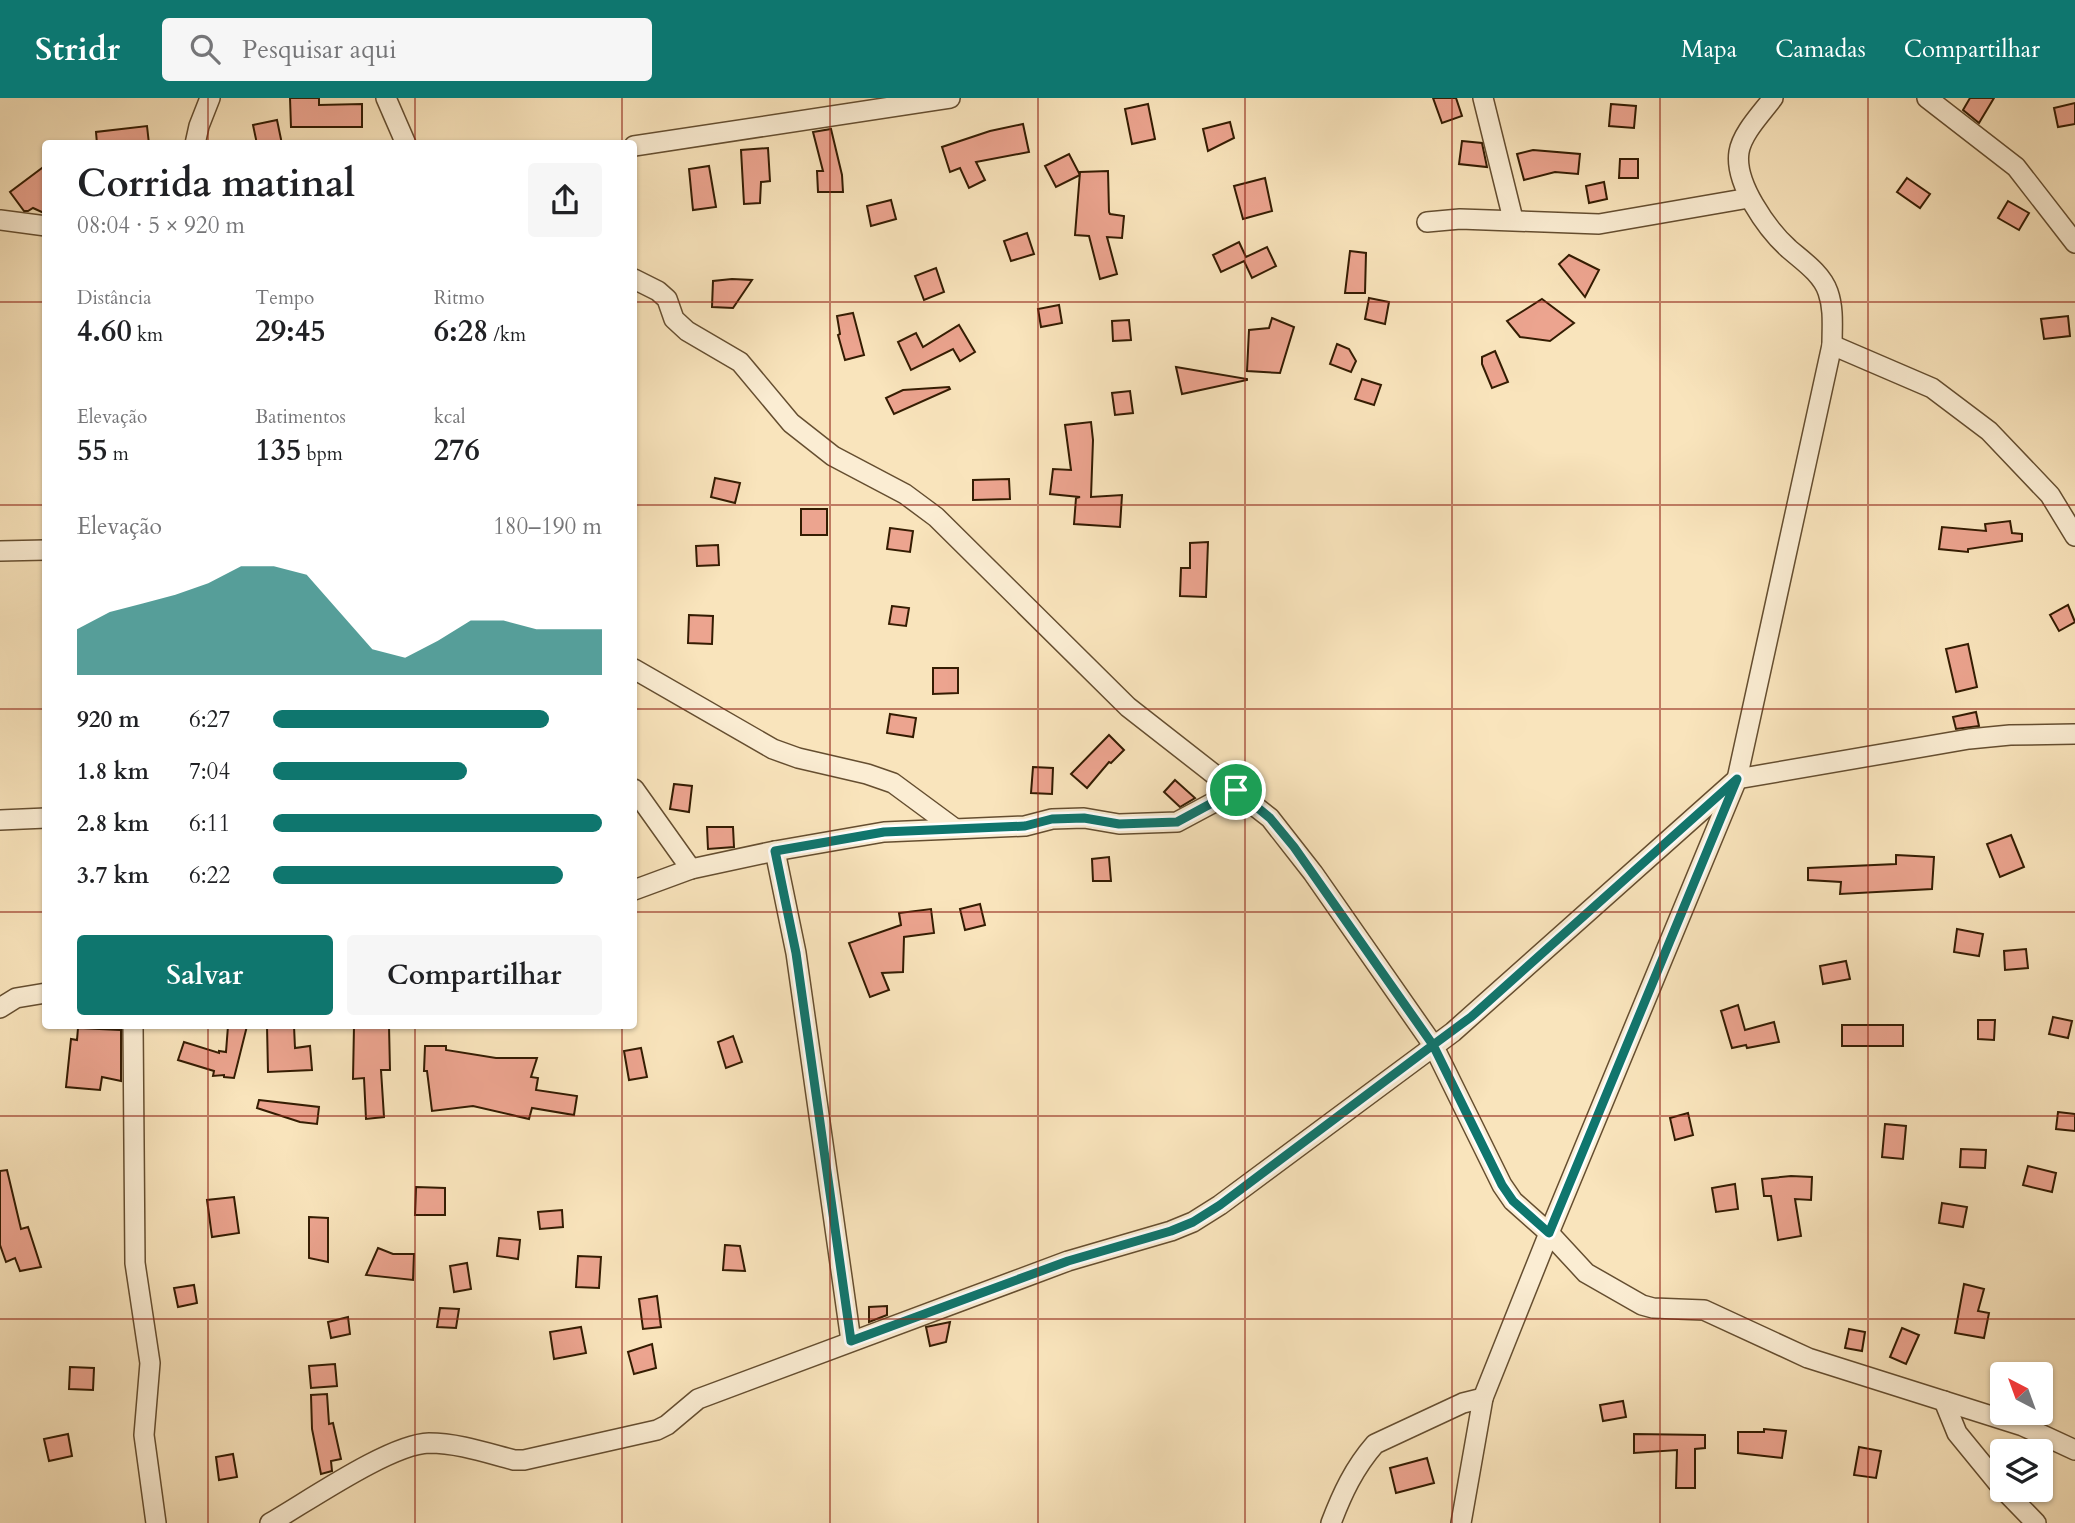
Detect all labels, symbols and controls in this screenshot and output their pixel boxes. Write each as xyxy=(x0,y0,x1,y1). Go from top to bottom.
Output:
search box xyxy=(162,18,652,81)
text: Stridr xyxy=(35,27,120,72)
icon: search xyxy=(186,30,224,68)
text: Pesquisar aqui xyxy=(242,32,397,67)
text: Mapa xyxy=(1681,33,1737,66)
text: Camadas xyxy=(1775,33,1866,66)
text: Compartilhar xyxy=(1904,33,2040,66)
text: Corrida matinal xyxy=(77,158,355,210)
button: share xyxy=(528,163,602,237)
text: 08:04 · 5 × 920 m xyxy=(77,210,245,241)
text: Distância xyxy=(77,285,151,311)
text: Tempo xyxy=(255,285,314,311)
text: Ritmo xyxy=(434,285,485,311)
text: 4.60 xyxy=(77,311,132,352)
text: 29:45 xyxy=(255,311,326,352)
text: 6:28 xyxy=(434,311,488,352)
text: km xyxy=(132,322,163,348)
text: /km xyxy=(488,322,526,348)
text: Elevação xyxy=(77,404,147,430)
text: Batimentos xyxy=(255,404,346,430)
text: kcal xyxy=(434,404,466,430)
text: 55 xyxy=(77,430,108,471)
text: 135 xyxy=(255,430,301,471)
text: 276 xyxy=(434,430,480,471)
text: m xyxy=(108,441,129,467)
text: bpm xyxy=(301,441,343,467)
text: Elevação xyxy=(77,511,162,542)
text: 180–190 m xyxy=(493,511,602,542)
text: 920 m xyxy=(77,704,140,735)
text: 6:27 xyxy=(189,704,230,735)
text: 1.8 km xyxy=(77,756,149,787)
text: 7:04 xyxy=(189,756,230,787)
pin xyxy=(1206,760,1266,820)
icon: arrive xyxy=(1217,771,1255,809)
text: 2.8 km xyxy=(77,808,149,839)
text: 6:11 xyxy=(189,808,230,839)
text: 3.7 km xyxy=(77,860,149,891)
text: 6:22 xyxy=(189,860,230,891)
button: Salvar xyxy=(77,935,333,1015)
button: Compartilhar xyxy=(347,935,602,1015)
north arrow xyxy=(1990,1362,2053,1424)
map controls xyxy=(1990,1362,2053,1502)
button: layers xyxy=(1990,1439,2053,1502)

